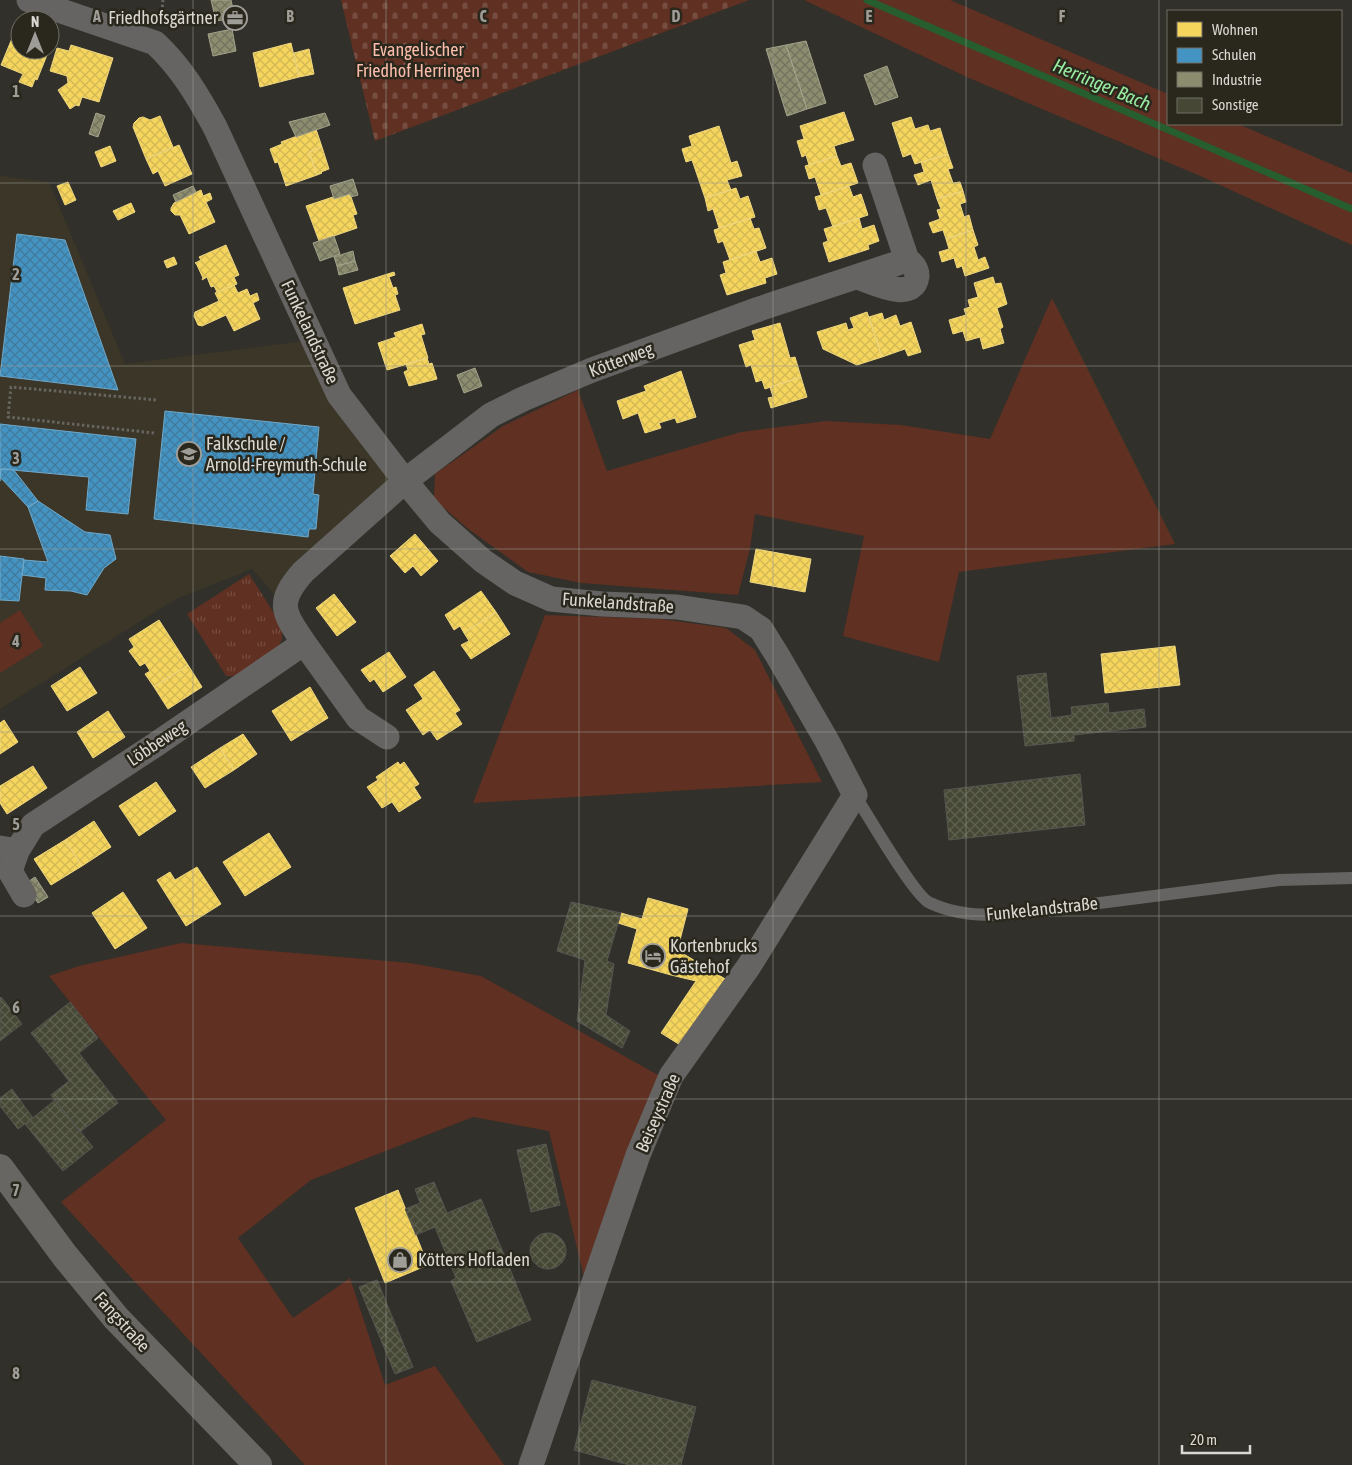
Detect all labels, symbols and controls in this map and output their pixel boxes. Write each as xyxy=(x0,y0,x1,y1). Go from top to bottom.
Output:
office icon: Friedhofsgärtner xyxy=(222,5,248,31)
text: A xyxy=(92,7,101,25)
place label: Friedhofsgärtner xyxy=(108,7,219,28)
text: B xyxy=(286,7,294,25)
text: C xyxy=(479,7,487,25)
text: D xyxy=(672,7,681,25)
text: E xyxy=(866,7,873,25)
text: F xyxy=(1059,7,1066,25)
north arrow xyxy=(10,10,60,60)
legend xyxy=(1167,10,1342,125)
text: N xyxy=(31,14,39,30)
text: Wohnen xyxy=(1212,21,1258,38)
park label: Evangelischer Friedhof Herringen xyxy=(356,39,480,81)
text: Schulen xyxy=(1212,46,1256,63)
water label: Herringer Bach xyxy=(1050,54,1154,114)
text: Industrie xyxy=(1212,71,1262,88)
text: 1 xyxy=(12,82,20,100)
text: Sonstige xyxy=(1212,96,1259,113)
text: 2 xyxy=(12,265,20,283)
street label: Funkelandstraße xyxy=(277,277,344,387)
street label: Kötterweg xyxy=(586,338,656,381)
place label: Falkschule / Arnold-Freymuth-Schule xyxy=(206,433,367,475)
school or university icon: Falkschule / Arnold-Freymuth-Schule xyxy=(176,441,202,467)
text: 3 xyxy=(12,449,20,467)
street label: Funkelandstraße xyxy=(561,588,675,617)
text: 4 xyxy=(11,632,20,650)
street label: Löbbeweg xyxy=(123,715,191,770)
text: 5 xyxy=(12,815,20,833)
street label: Funkelandstraße xyxy=(985,892,1099,925)
place label: Kortenbrucks Gästehof xyxy=(670,935,757,977)
hotel icon: Kortenbrucks Gästehof xyxy=(640,943,666,969)
text: 6 xyxy=(12,998,20,1016)
street label: Beiseystraße xyxy=(631,1070,684,1155)
text: 7 xyxy=(12,1181,20,1199)
shop icon: Kötters Hofladen xyxy=(387,1247,413,1273)
place label: Kötters Hofladen xyxy=(418,1249,530,1270)
street label: Fangstraße xyxy=(90,1287,155,1356)
text: 8 xyxy=(12,1364,20,1382)
scale bar xyxy=(1182,1422,1250,1454)
text: 20 m xyxy=(1190,1431,1217,1448)

